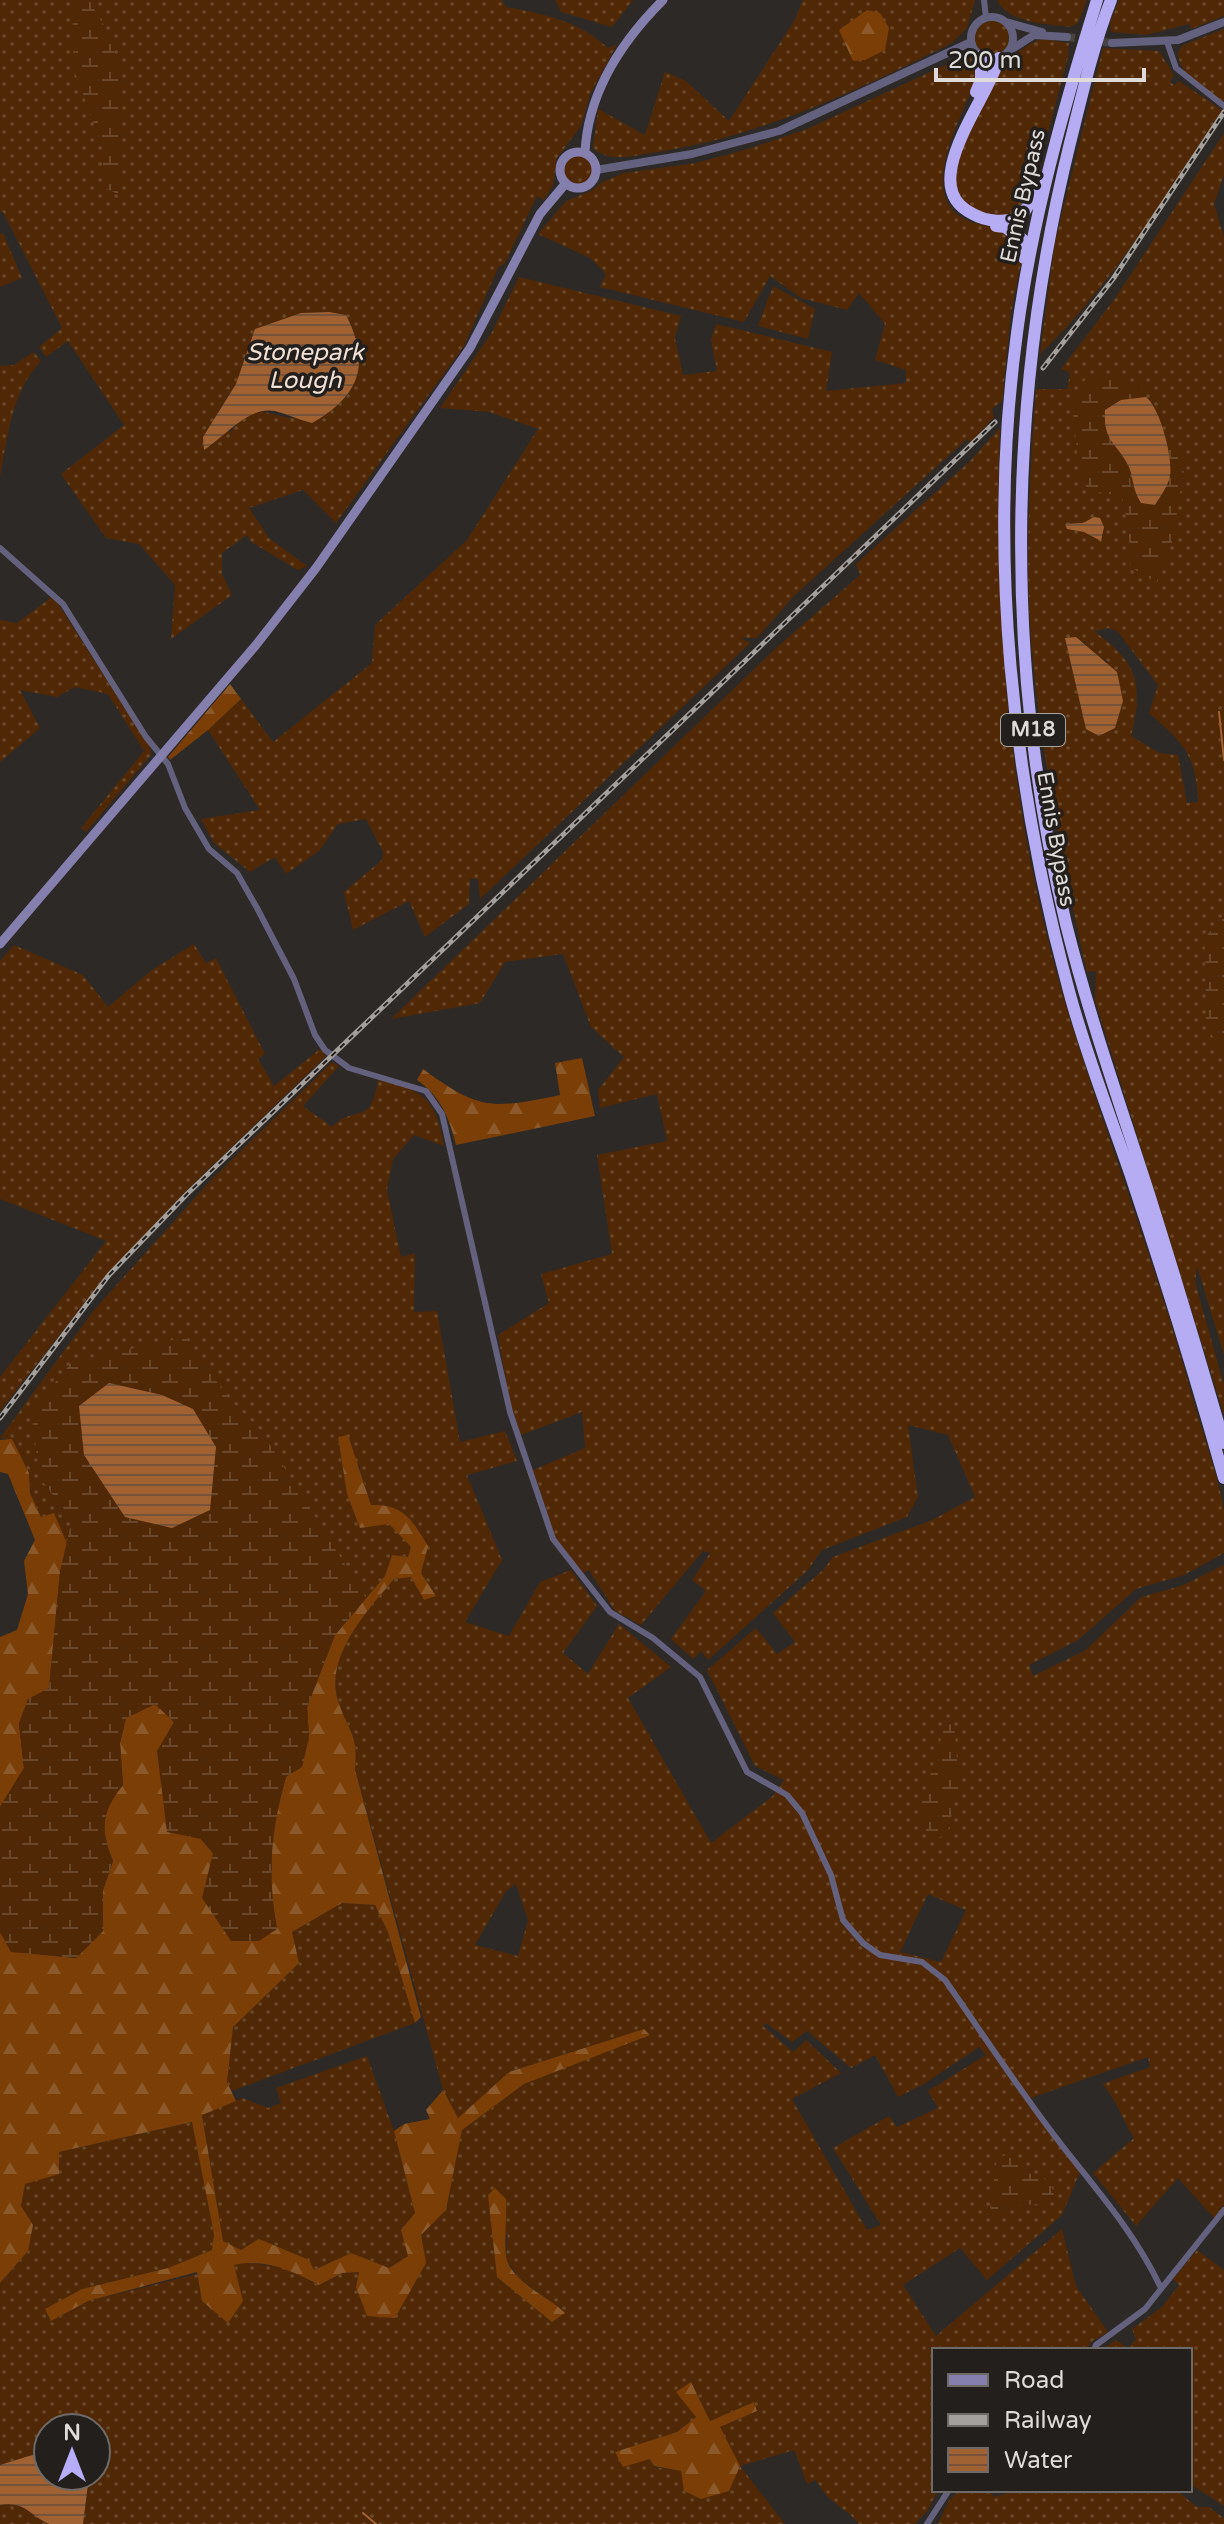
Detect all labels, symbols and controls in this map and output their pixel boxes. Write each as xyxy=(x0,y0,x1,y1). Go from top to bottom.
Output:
scale bar xyxy=(936,32,1144,82)
text: 200 m xyxy=(948,46,1022,75)
street label: Ennis Bypass xyxy=(995,127,1051,265)
water label: Stonepark Lough xyxy=(247,338,365,395)
road number: M18 xyxy=(1001,714,1065,746)
street label: Ennis Bypass xyxy=(1031,769,1081,909)
legend xyxy=(932,2348,1192,2492)
text: Road xyxy=(1004,2366,1064,2395)
text: Railway xyxy=(1004,2406,1092,2435)
north arrow xyxy=(32,2412,112,2492)
text: N xyxy=(63,2420,81,2446)
text: Water xyxy=(1004,2446,1073,2475)

